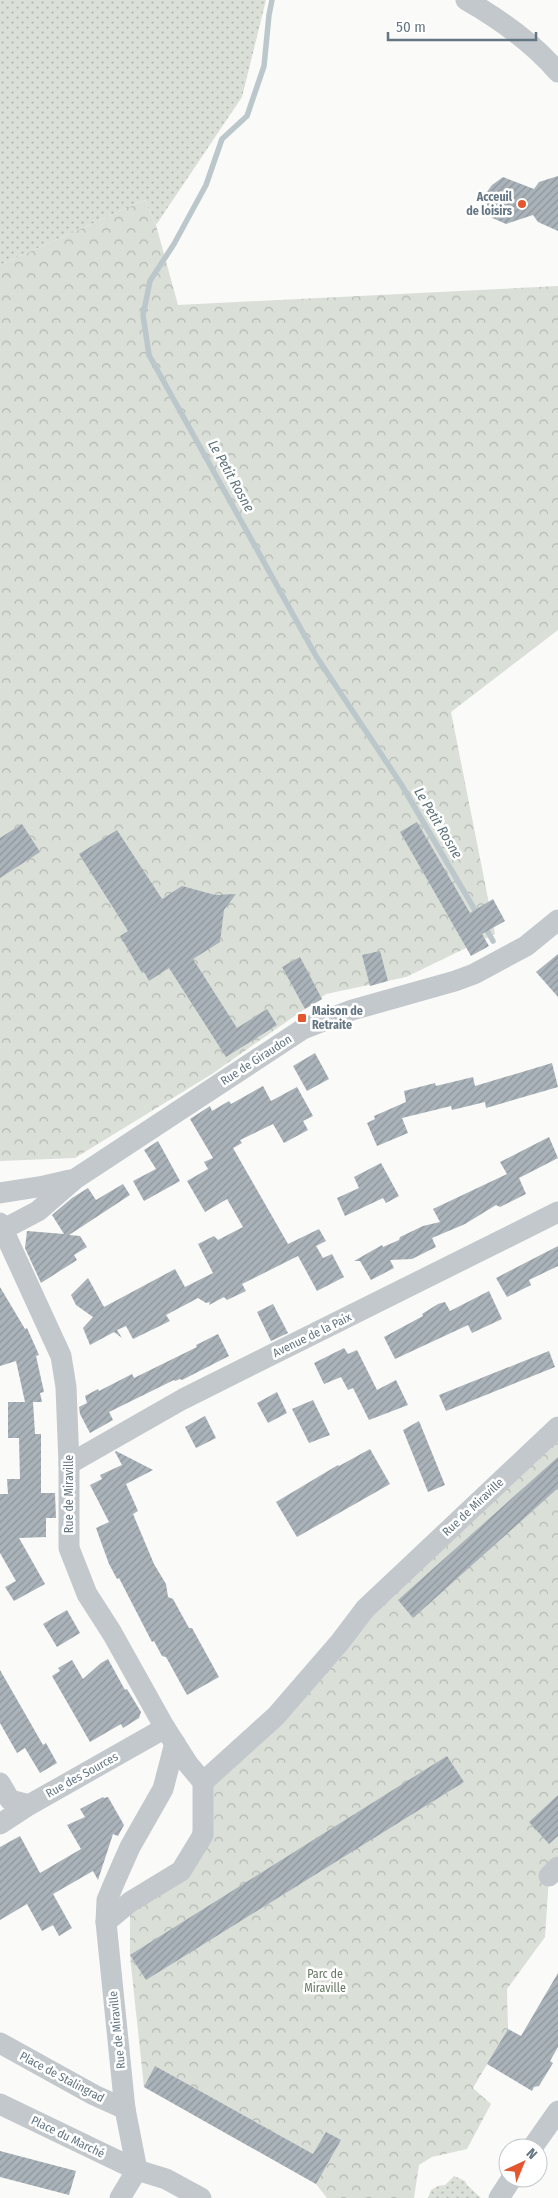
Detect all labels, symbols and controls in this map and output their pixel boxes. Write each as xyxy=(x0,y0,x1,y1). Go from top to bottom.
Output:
scale bar xyxy=(388,10,536,42)
text: 50 m xyxy=(396,18,426,36)
place label: Acceuil de loisirs xyxy=(466,190,513,218)
marker: Acceuil de loisirs xyxy=(516,198,528,210)
water label: Le Petit Rosne xyxy=(204,437,258,515)
water label: Le Petit Rosne xyxy=(410,785,466,862)
place label: Maison de Retraite xyxy=(312,1004,363,1032)
marker: Maison de Retraite xyxy=(296,1012,308,1024)
street label: Rue de Giraudon xyxy=(218,1032,294,1088)
street label: Avenue de la Paix xyxy=(270,1310,354,1360)
street label: Rue de Miraville xyxy=(62,1455,76,1533)
street label: Rue de Miraville xyxy=(440,1475,506,1539)
street label: Rue des Sources xyxy=(44,1749,120,1801)
park label: Parc de Miraville xyxy=(304,1967,346,1995)
street label: Rue de Miraville xyxy=(106,1990,128,2070)
street label: Place de Stalingrad xyxy=(17,2049,107,2105)
street label: Place du Marché xyxy=(29,2113,107,2161)
north arrow xyxy=(498,2138,548,2188)
text: N xyxy=(523,2145,541,2163)

